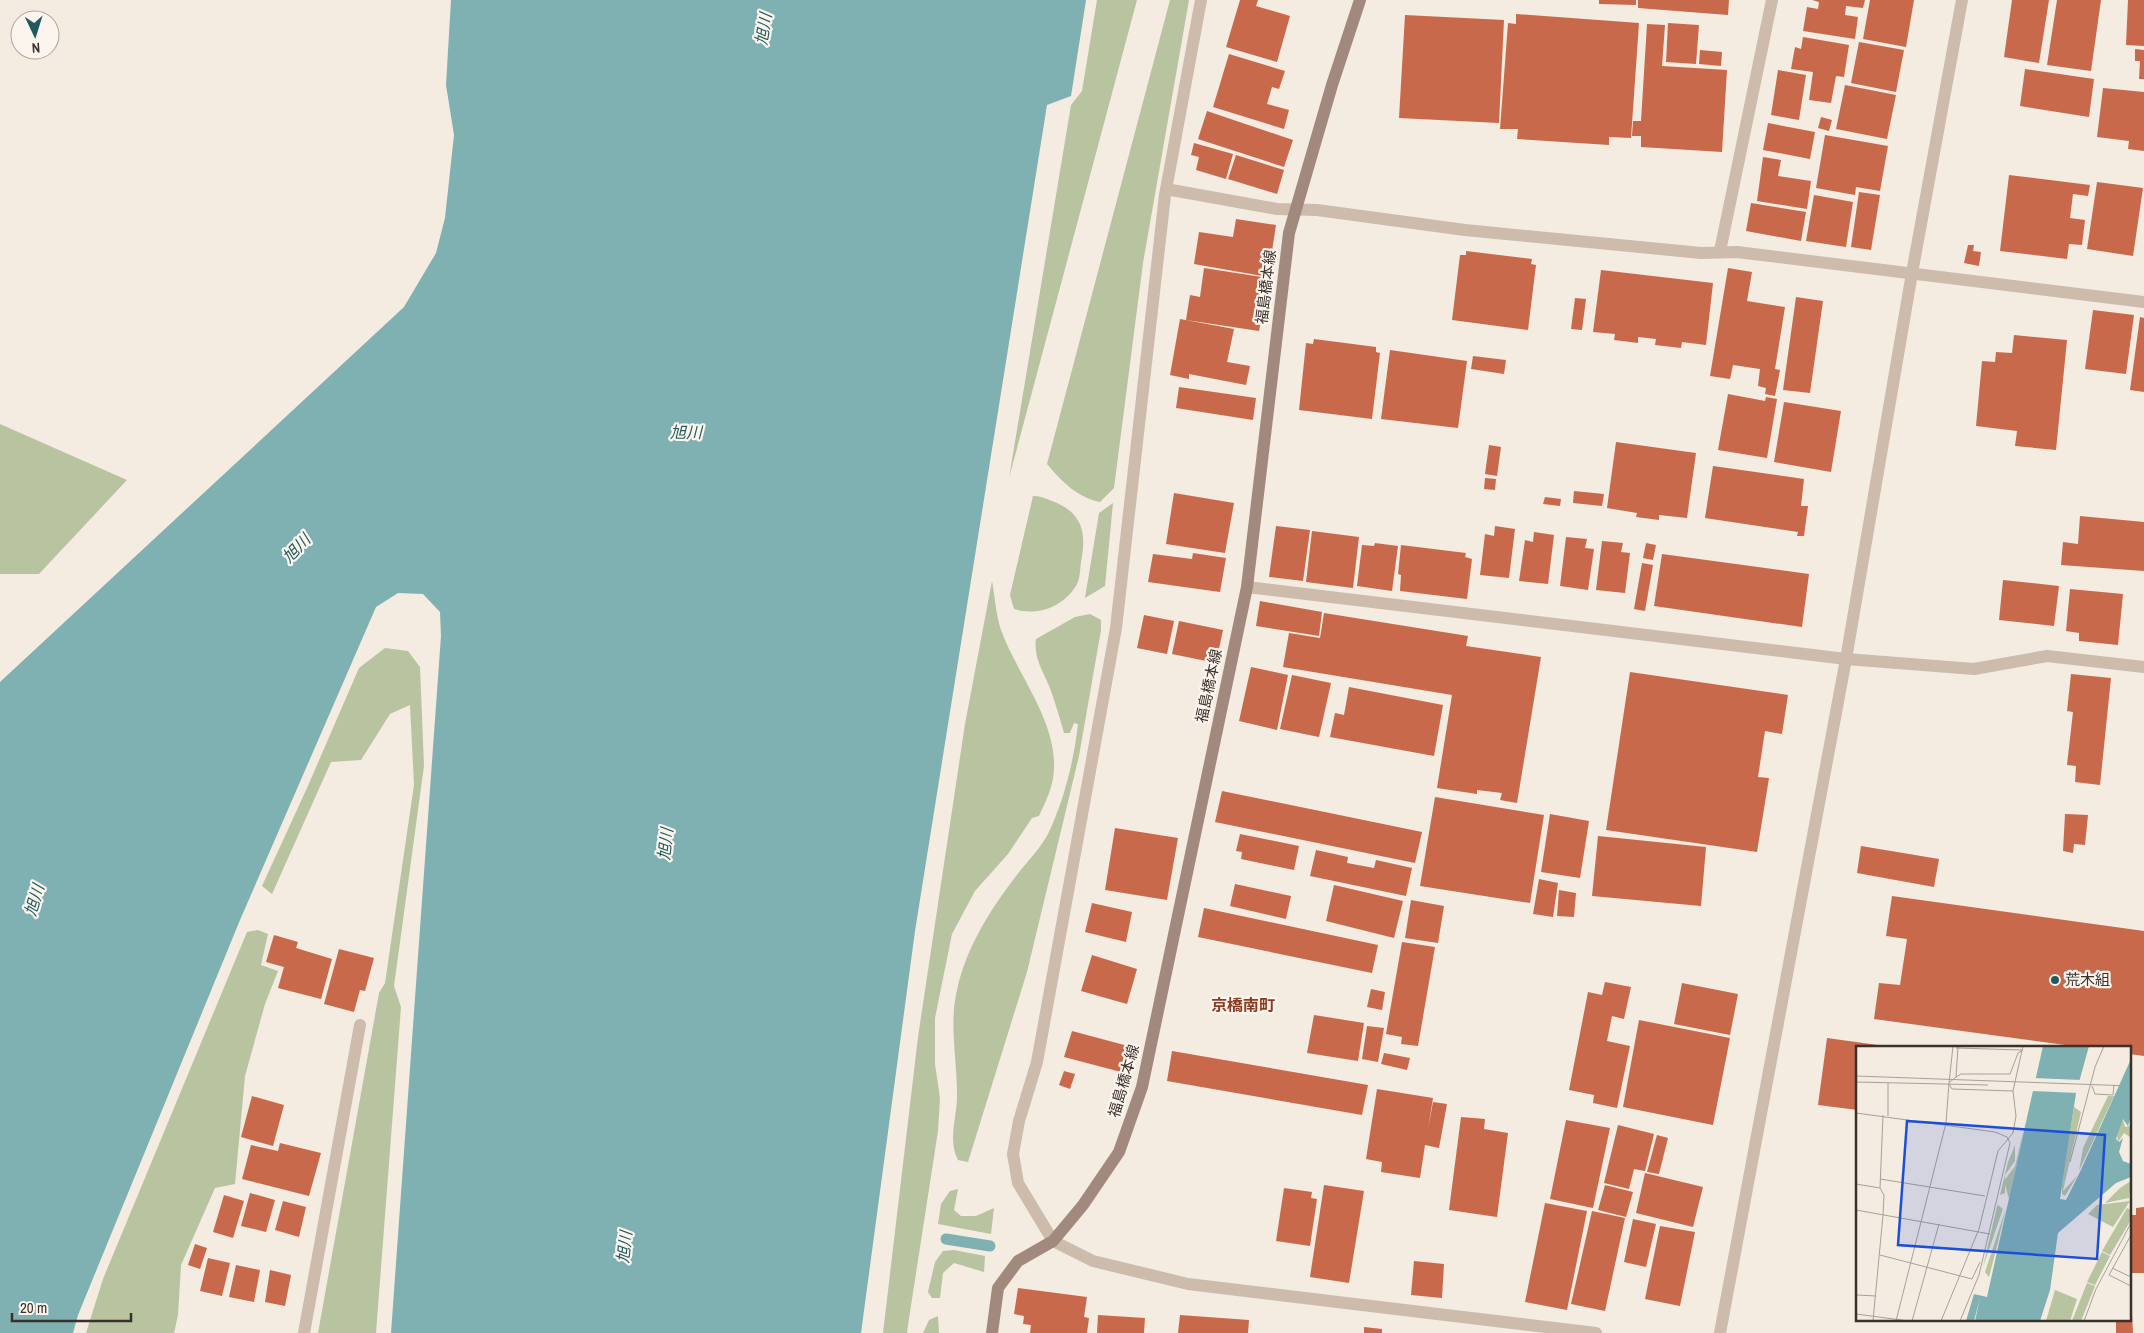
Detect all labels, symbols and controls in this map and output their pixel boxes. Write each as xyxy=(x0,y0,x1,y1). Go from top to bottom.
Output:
north arrow xyxy=(10,10,60,60)
water label: 旭川 xyxy=(750,10,777,47)
text: N xyxy=(31,39,41,57)
street label: 福島橋本線 xyxy=(1251,248,1280,325)
water label: 旭川 xyxy=(670,421,704,443)
water label: 旭川 xyxy=(277,527,316,567)
street label: 福島橋本線 xyxy=(1190,647,1227,725)
water label: 旭川 xyxy=(652,825,678,861)
water label: 旭川 xyxy=(19,880,50,918)
place label: 荒木組 xyxy=(2065,969,2110,990)
marker: 荒木組 xyxy=(2049,974,2061,986)
district label: 京橋南町 xyxy=(1211,994,1275,1016)
street label: 福島橋本線 xyxy=(1103,1042,1144,1120)
inset map xyxy=(1856,1046,2132,1320)
water label: 旭川 xyxy=(611,1228,637,1264)
scale bar xyxy=(12,1290,131,1322)
text: 20 m xyxy=(20,1297,47,1318)

